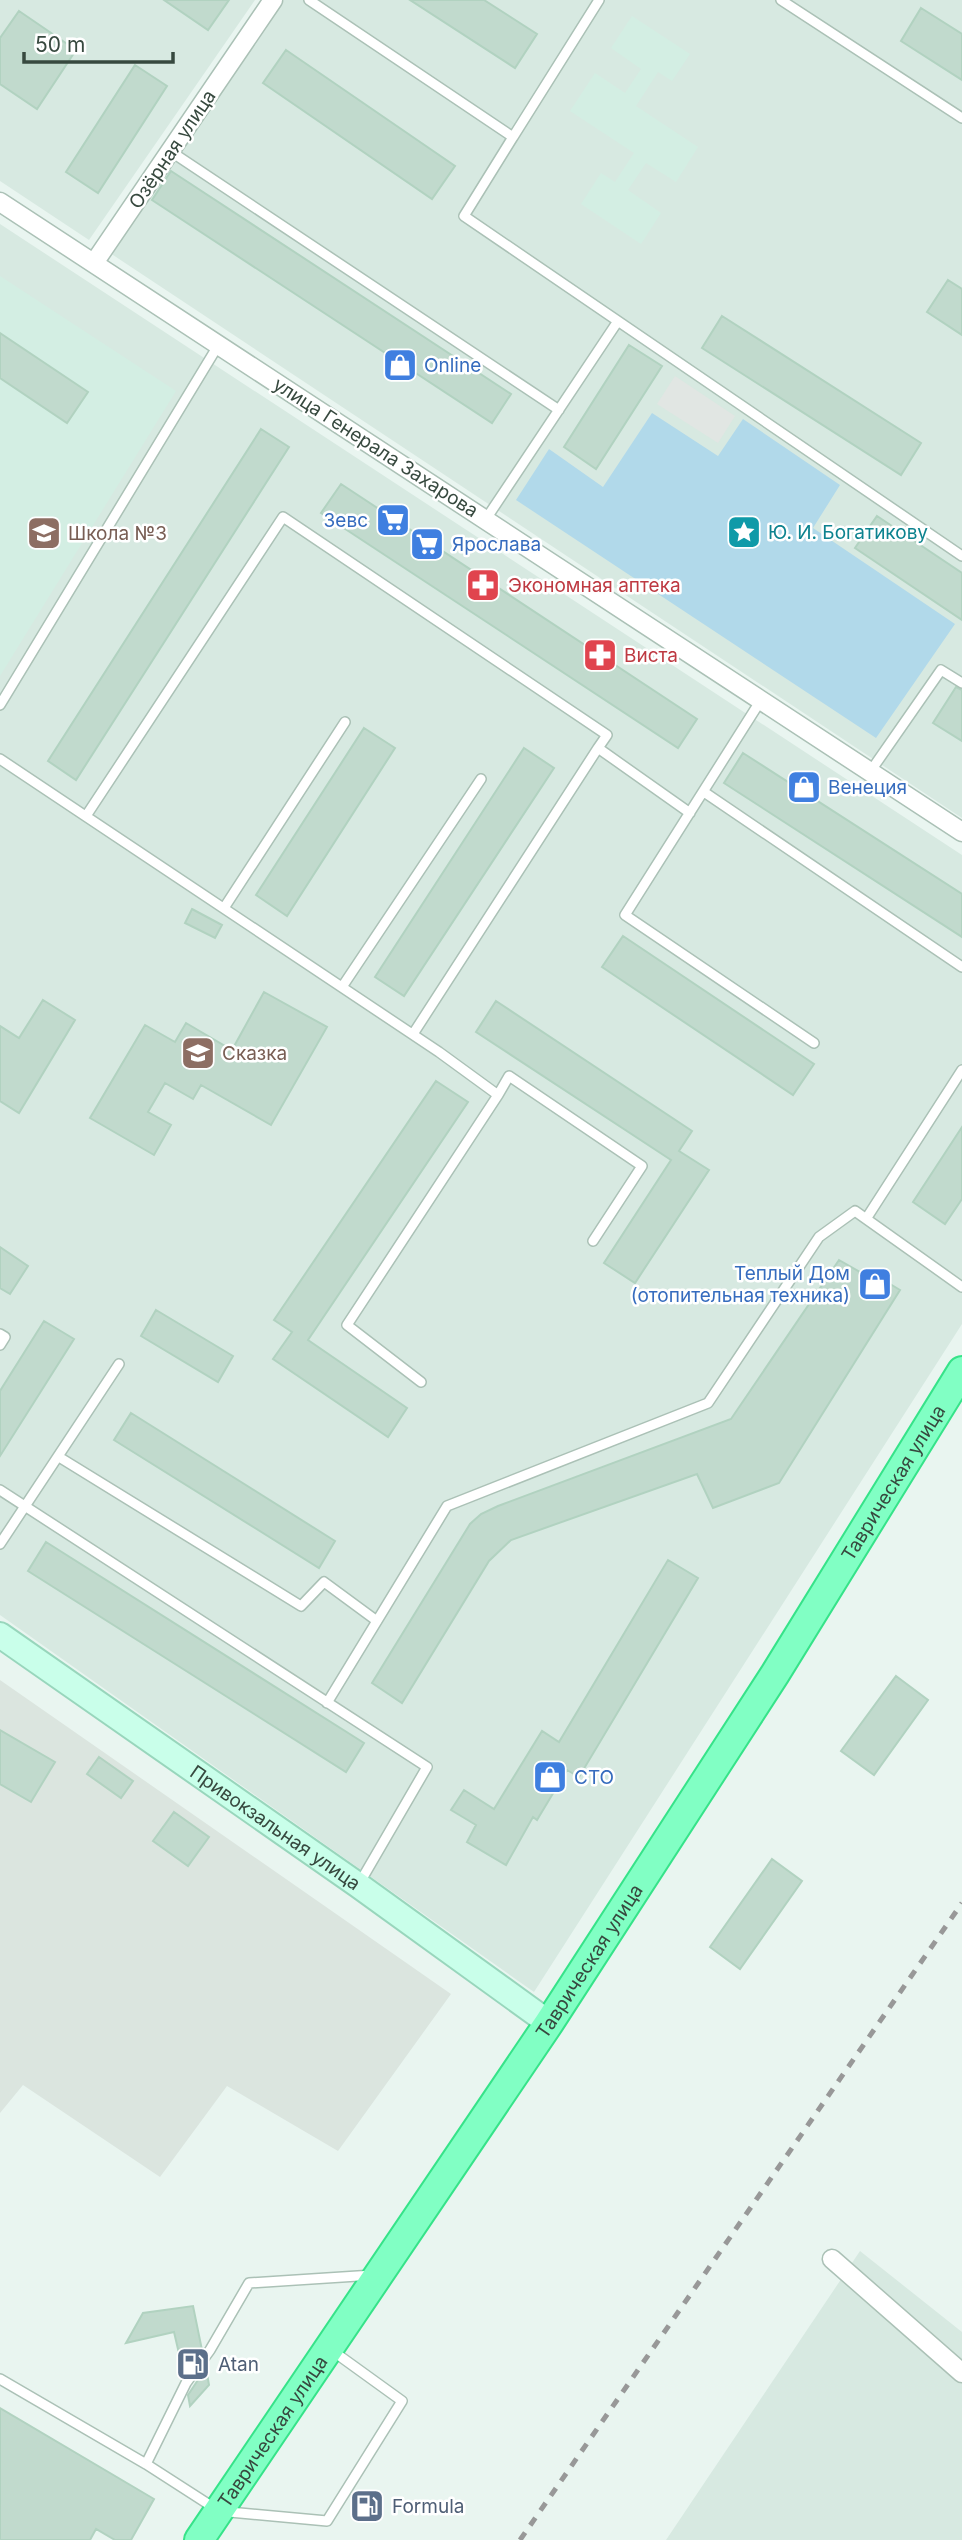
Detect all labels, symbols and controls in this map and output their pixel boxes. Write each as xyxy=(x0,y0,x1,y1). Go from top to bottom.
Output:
scale bar xyxy=(24,21,173,65)
text: 50 m xyxy=(35,32,85,57)
street label: Озёрная улица xyxy=(124,85,221,213)
shop icon: Online xyxy=(381,346,419,384)
place label: Online xyxy=(424,354,481,377)
street label: улица Генерала Захарова xyxy=(269,373,482,522)
supermarket icon: Зевс xyxy=(374,501,412,539)
place label: Зевс xyxy=(324,509,368,532)
place icon: Ю. И. Богатикову xyxy=(725,513,763,551)
school or university icon: Школа №3 xyxy=(25,514,63,552)
place label: Ю. И. Богатикову xyxy=(768,521,928,544)
place label: Школа №3 xyxy=(68,522,167,545)
supermarket icon: Ярослава xyxy=(408,525,446,563)
place label: Ярослава xyxy=(452,533,541,556)
pharmacy icon: Экономная аптека xyxy=(464,566,502,604)
place label: Экономная аптека xyxy=(508,574,681,597)
pharmacy icon: Виста xyxy=(581,636,619,674)
place label: Виста xyxy=(624,644,678,667)
shop icon: Венеция xyxy=(785,768,823,806)
place label: Венеция xyxy=(828,776,907,799)
school or university icon: Сказка xyxy=(179,1034,217,1072)
place label: Сказка xyxy=(222,1042,287,1065)
place label: Теплый Дом (отопительная техника) xyxy=(631,1262,850,1307)
shop icon: Теплый Дом (отопительная техника) xyxy=(856,1265,894,1303)
street label: Таврическая улица xyxy=(837,1401,950,1565)
shop icon: СТО xyxy=(531,1758,569,1796)
street label: Привокзальная улица xyxy=(186,1760,365,1895)
place label: СТО xyxy=(574,1766,614,1789)
street label: Таврическая улица xyxy=(531,1880,648,2043)
fuel station icon: Atan xyxy=(174,2345,212,2383)
street label: Таврическая улица xyxy=(213,2351,333,2512)
place label: Atan xyxy=(218,2353,259,2376)
fuel station icon: Formula xyxy=(348,2487,386,2525)
place label: Formula xyxy=(392,2495,464,2518)

